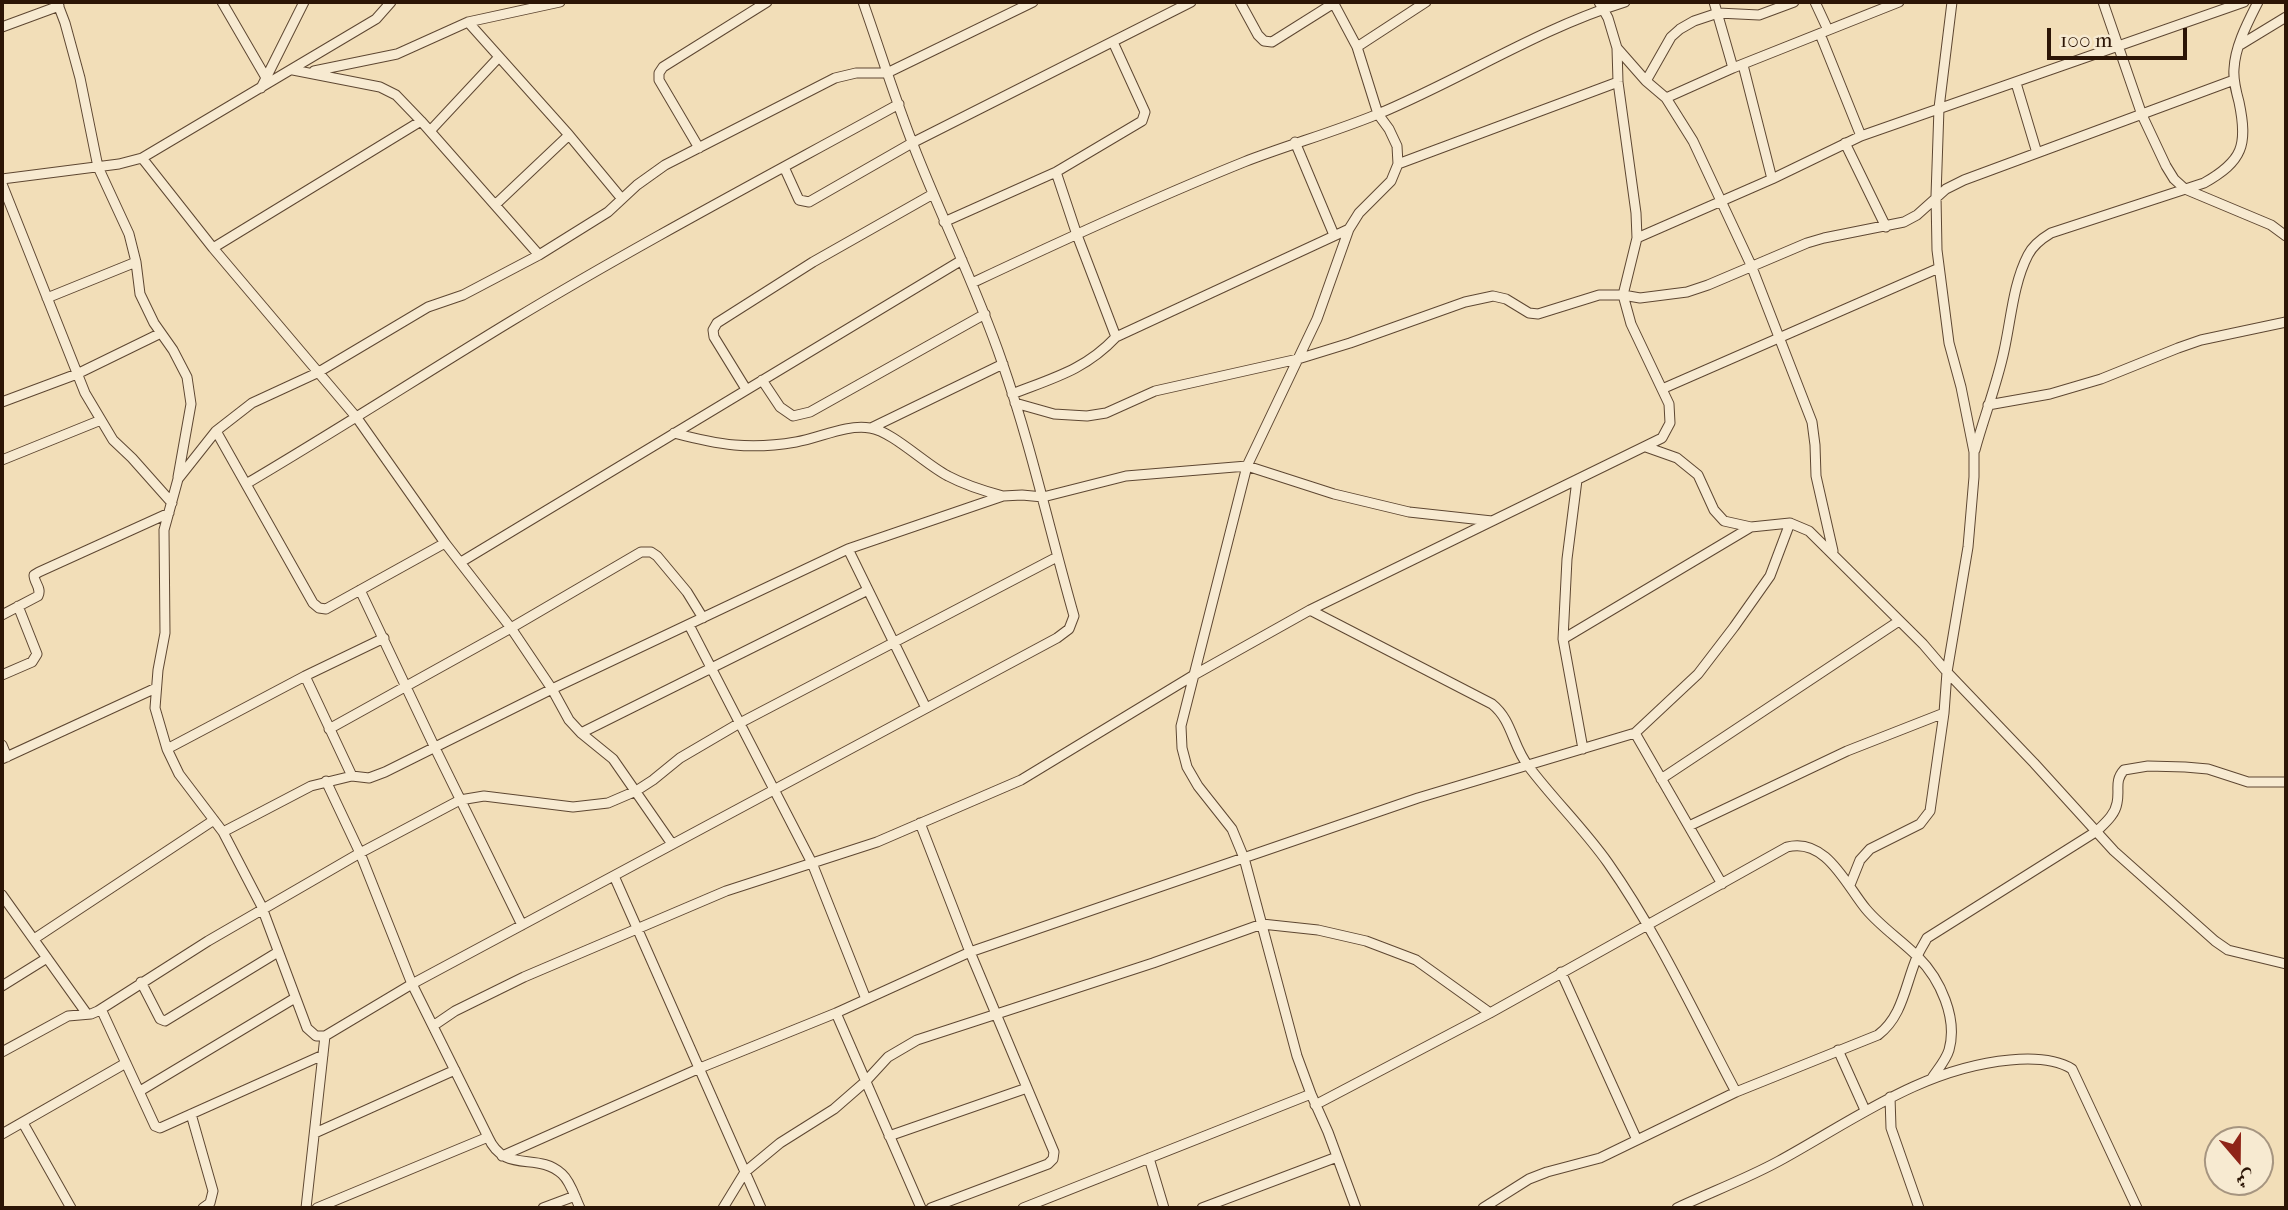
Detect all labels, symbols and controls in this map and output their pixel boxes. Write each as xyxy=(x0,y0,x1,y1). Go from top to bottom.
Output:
scale bar xyxy=(2050,14,2190,58)
text: 100 m xyxy=(2060,28,2113,52)
north arrow xyxy=(2204,1126,2274,1196)
text: ش xyxy=(2233,1165,2258,1192)

